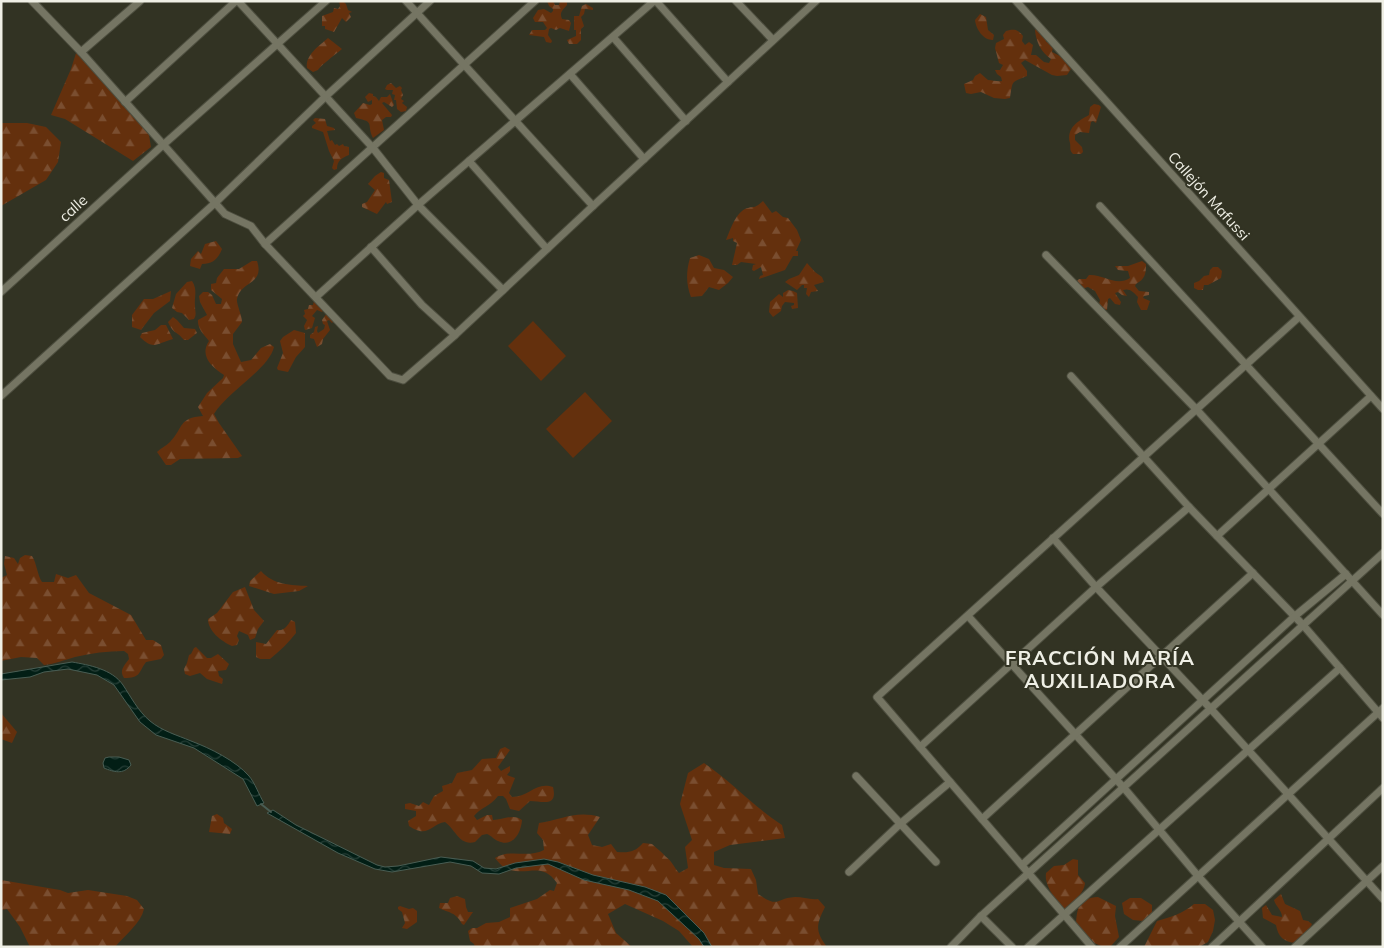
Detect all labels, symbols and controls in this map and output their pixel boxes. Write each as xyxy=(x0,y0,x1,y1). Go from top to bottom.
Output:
street label: Callejón Mafussi xyxy=(1164,148,1254,244)
street label: calle xyxy=(55,190,91,226)
district label: FRACCIÓN MARÍA AUXILIADORA xyxy=(1005,645,1195,693)

